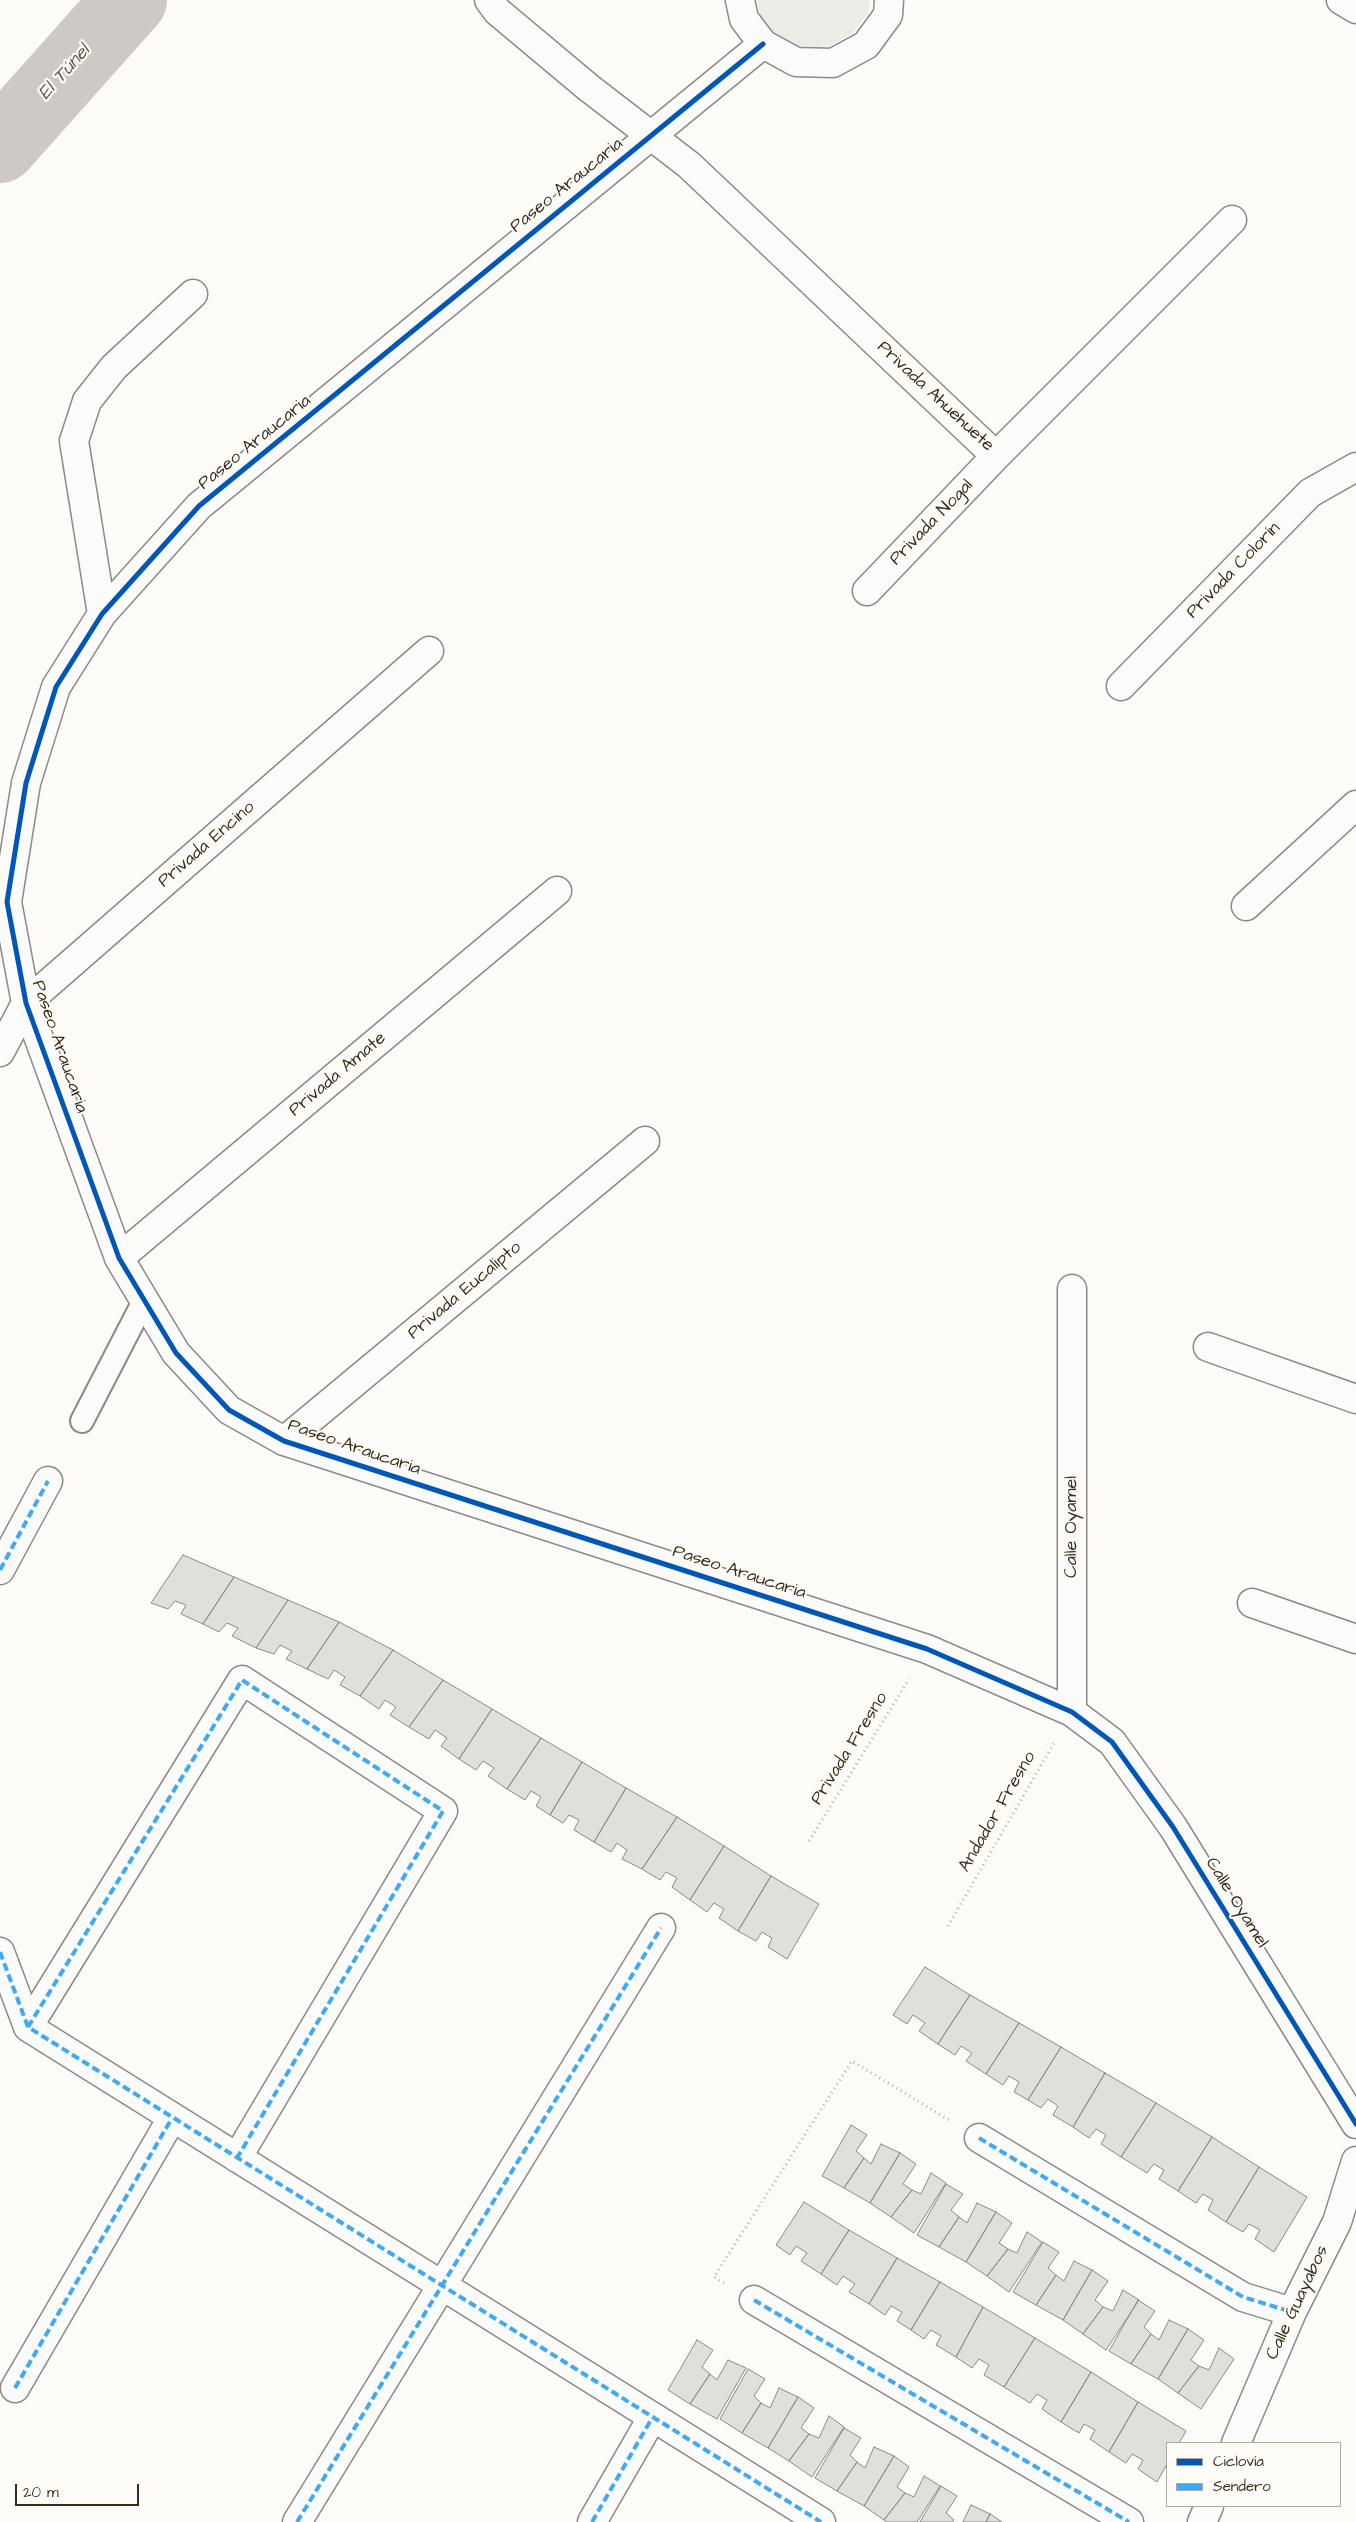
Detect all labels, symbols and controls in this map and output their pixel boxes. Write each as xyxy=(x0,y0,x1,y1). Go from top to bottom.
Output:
water label: El Túnel xyxy=(34,41,96,105)
street label: Paseo Araucaria xyxy=(506,134,628,238)
street label: Privada Ahuehuete xyxy=(872,337,998,457)
street label: Paseo Araucaria xyxy=(194,391,316,495)
street label: Privada Nogal xyxy=(886,476,978,570)
street label: Privada Colorín xyxy=(1183,518,1285,624)
street label: Privada Encino xyxy=(154,797,260,893)
street label: Paseo Araucaria xyxy=(26,978,92,1116)
street label: Privada Amate xyxy=(285,1028,391,1122)
street label: Privada Eucalipto xyxy=(404,1237,526,1345)
street label: Paseo Araucaria xyxy=(285,1415,423,1481)
street label: Calle Oyamel xyxy=(1061,1476,1083,1578)
street label: Paseo Araucaria xyxy=(670,1541,808,1605)
street label: Privada Fresno xyxy=(807,1689,893,1809)
street label: Andador Fresno xyxy=(955,1748,1041,1876)
street label: Calle Oyamel xyxy=(1200,1854,1272,1952)
street label: Calle Guayabos xyxy=(1262,2242,1334,2364)
legend xyxy=(1166,2442,1341,2507)
text: Ciclovía xyxy=(1213,2451,1264,2472)
scale bar xyxy=(18,2474,141,2506)
text: Sendero xyxy=(1213,2476,1271,2497)
text: 20 m xyxy=(23,2482,59,2503)

